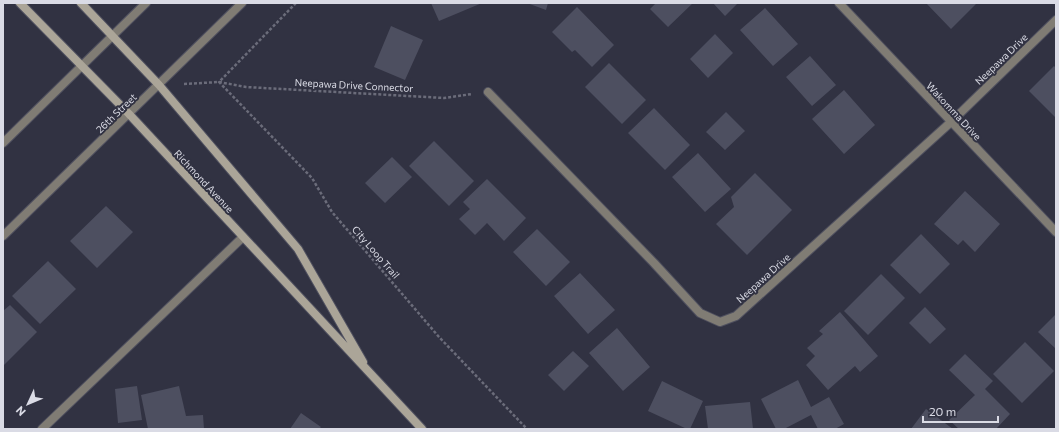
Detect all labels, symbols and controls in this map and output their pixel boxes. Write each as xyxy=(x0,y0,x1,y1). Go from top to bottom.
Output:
street label: Neepawa Drive xyxy=(972,31,1030,87)
street label: Neepawa Drive Connector xyxy=(294,76,414,94)
street label: Wakomma Drive xyxy=(924,80,984,142)
street label: 26th Street xyxy=(93,91,139,135)
street label: Richmond Avenue xyxy=(172,147,236,215)
street label: City Loop Trail xyxy=(350,223,402,281)
street label: Neepawa Drive xyxy=(734,251,792,305)
north arrow xyxy=(8,384,48,424)
scale bar xyxy=(923,398,998,424)
text: N xyxy=(13,404,28,419)
text: 20 m xyxy=(929,404,956,418)

